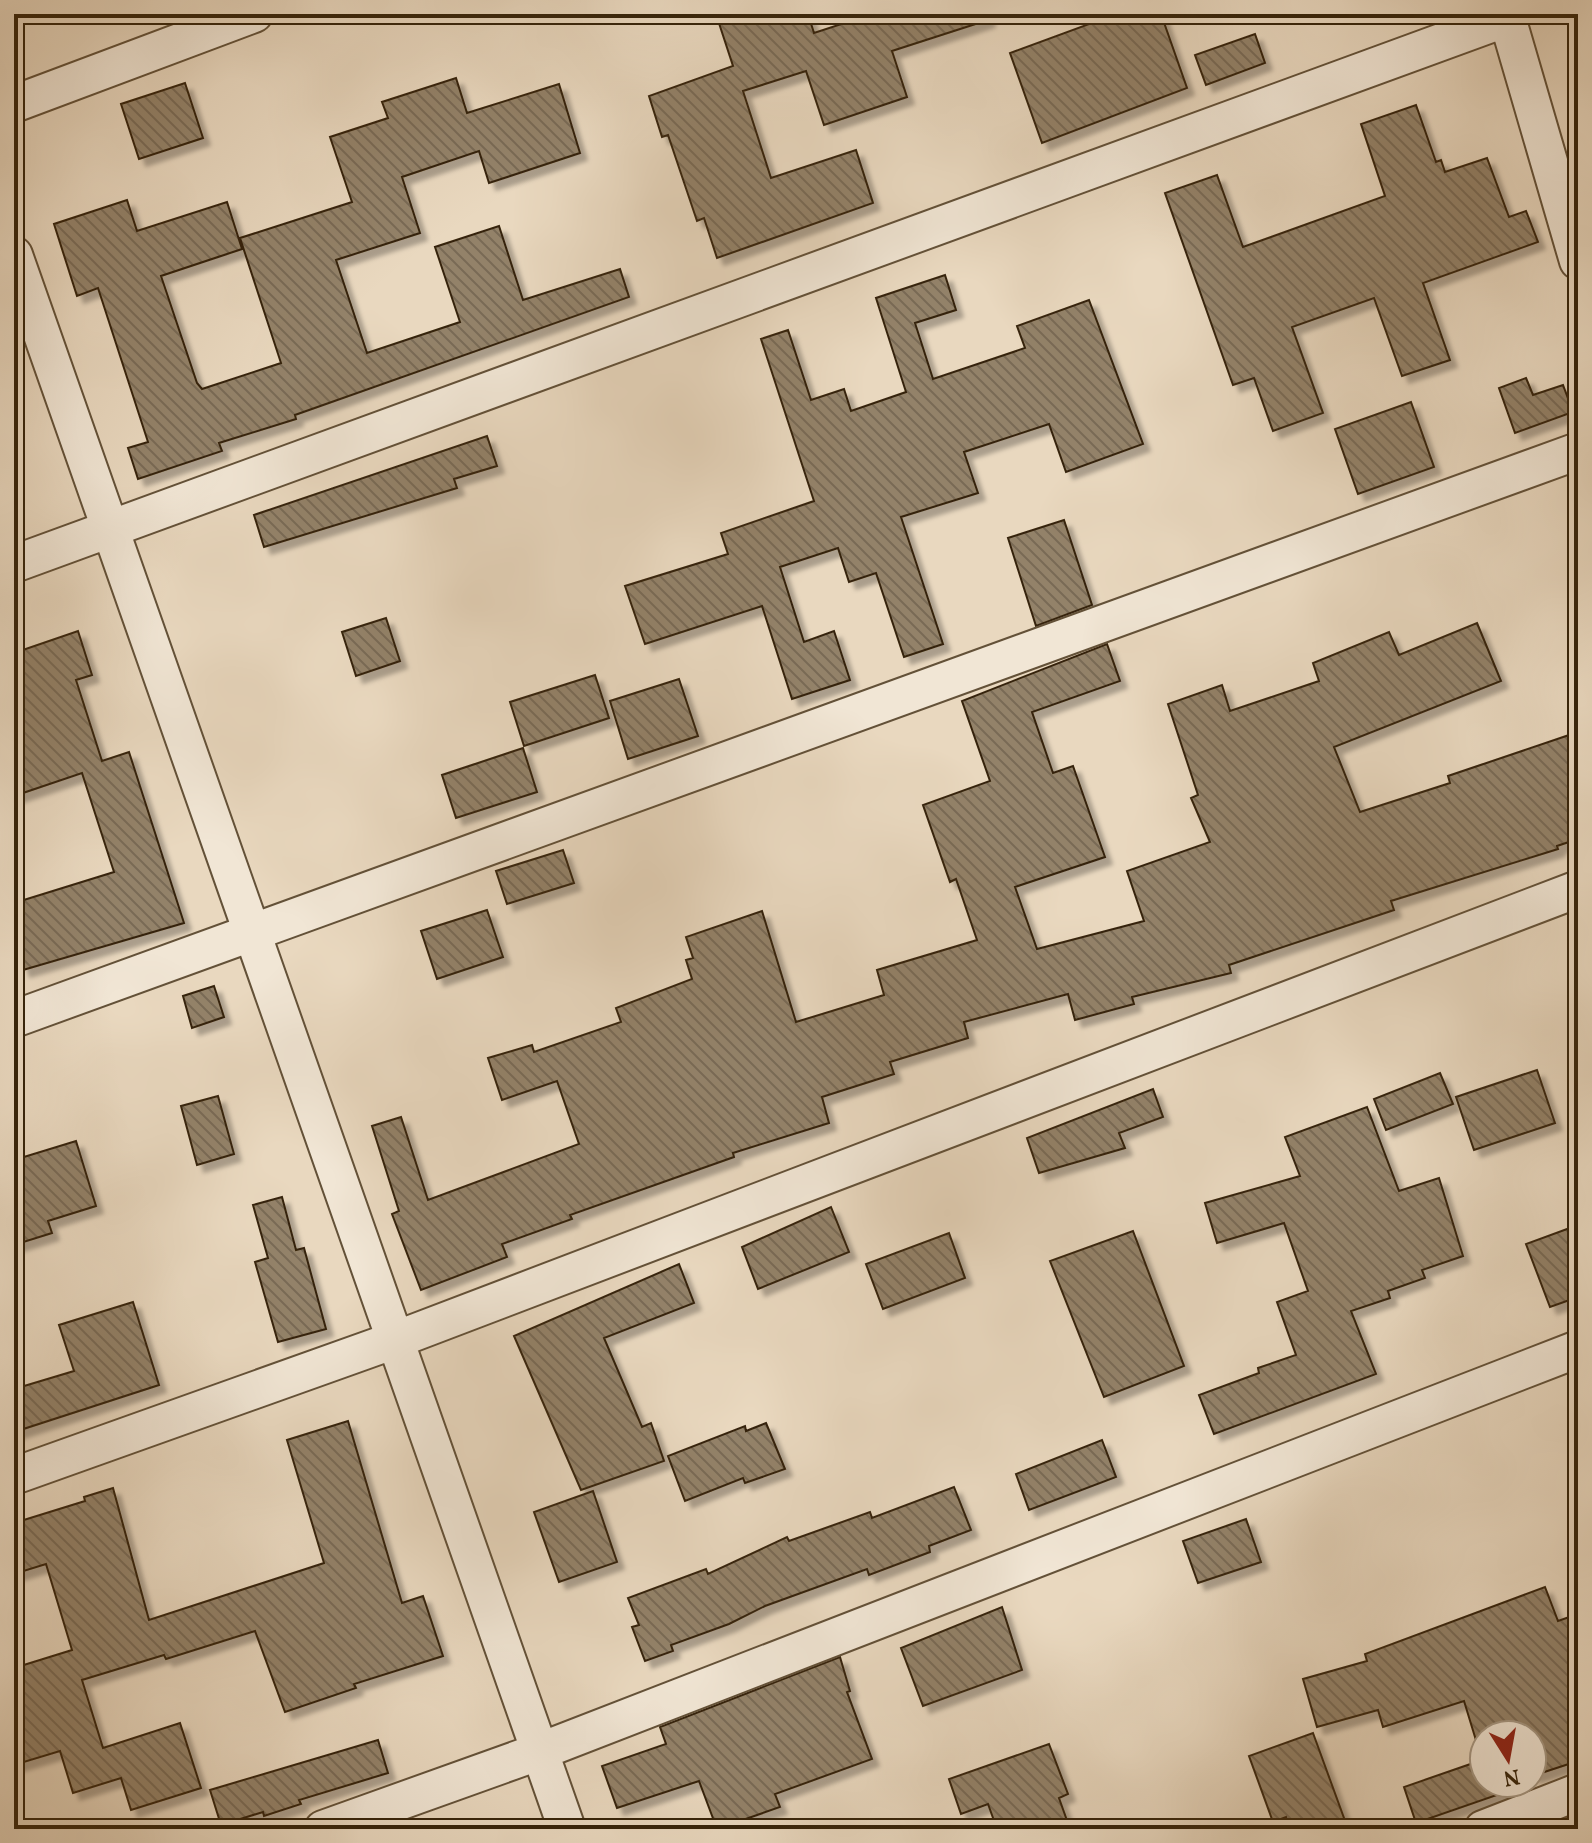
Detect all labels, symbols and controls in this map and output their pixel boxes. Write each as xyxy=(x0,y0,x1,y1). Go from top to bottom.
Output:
north arrow xyxy=(1468,1719,1548,1799)
text: N xyxy=(1501,1759,1522,1793)

